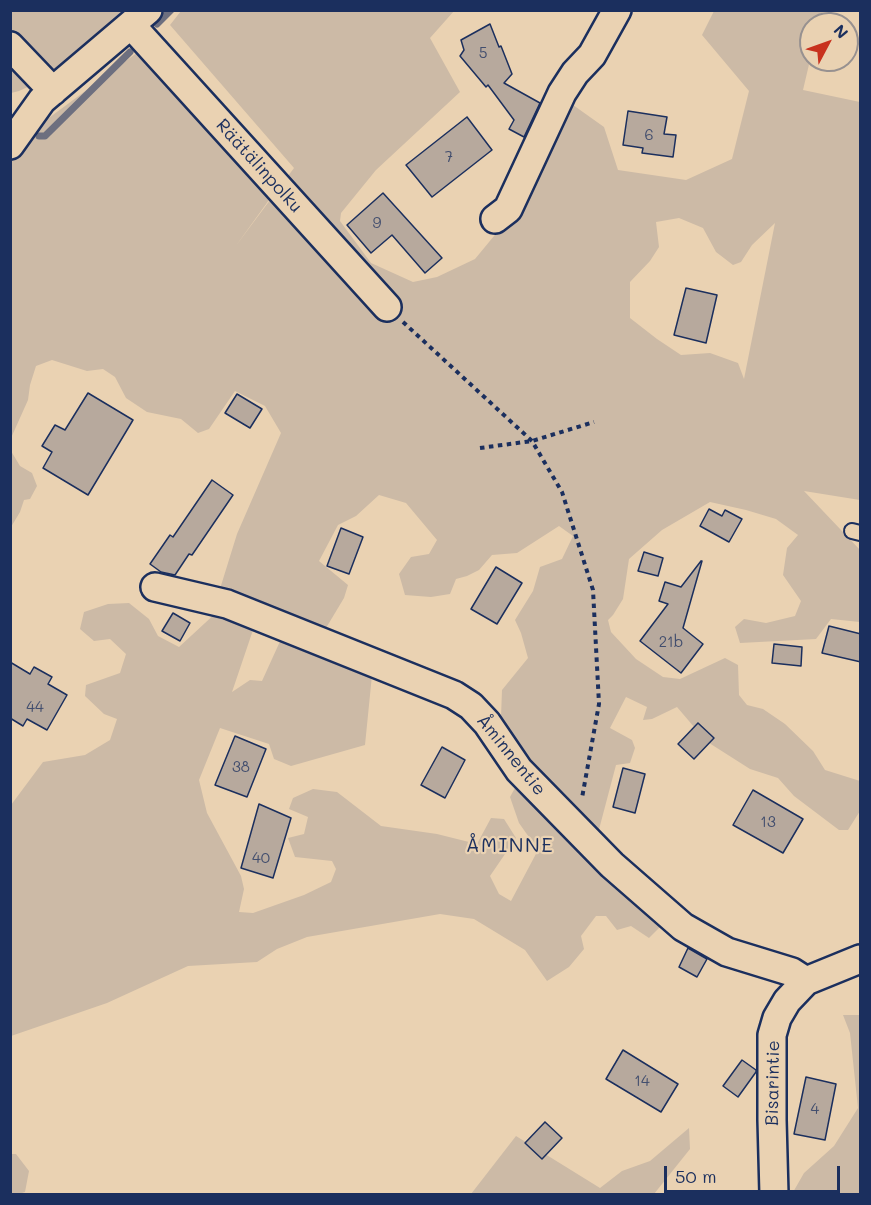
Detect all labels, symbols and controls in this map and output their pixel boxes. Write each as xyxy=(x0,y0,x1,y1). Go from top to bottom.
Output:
north arrow xyxy=(799,12,859,72)
text: N xyxy=(830,20,853,43)
house number: 5 xyxy=(479,44,487,62)
street label: Räätälinpolku xyxy=(211,115,307,217)
house number: 6 xyxy=(644,126,654,144)
house number: 7 xyxy=(445,148,453,166)
house number: 9 xyxy=(373,214,381,232)
house number: 21b xyxy=(659,633,683,651)
house number: 44 xyxy=(26,698,44,716)
street label: Åminnentie xyxy=(472,710,550,800)
house number: 38 xyxy=(232,758,250,776)
house number: 13 xyxy=(760,813,776,831)
district label: ÅMINNE xyxy=(466,834,554,858)
house number: 40 xyxy=(252,849,270,867)
street label: Bisarintie xyxy=(761,1040,785,1126)
house number: 14 xyxy=(634,1072,650,1090)
house number: 4 xyxy=(811,1100,819,1118)
scale bar xyxy=(667,1154,842,1192)
text: 50 m xyxy=(675,1164,717,1188)

